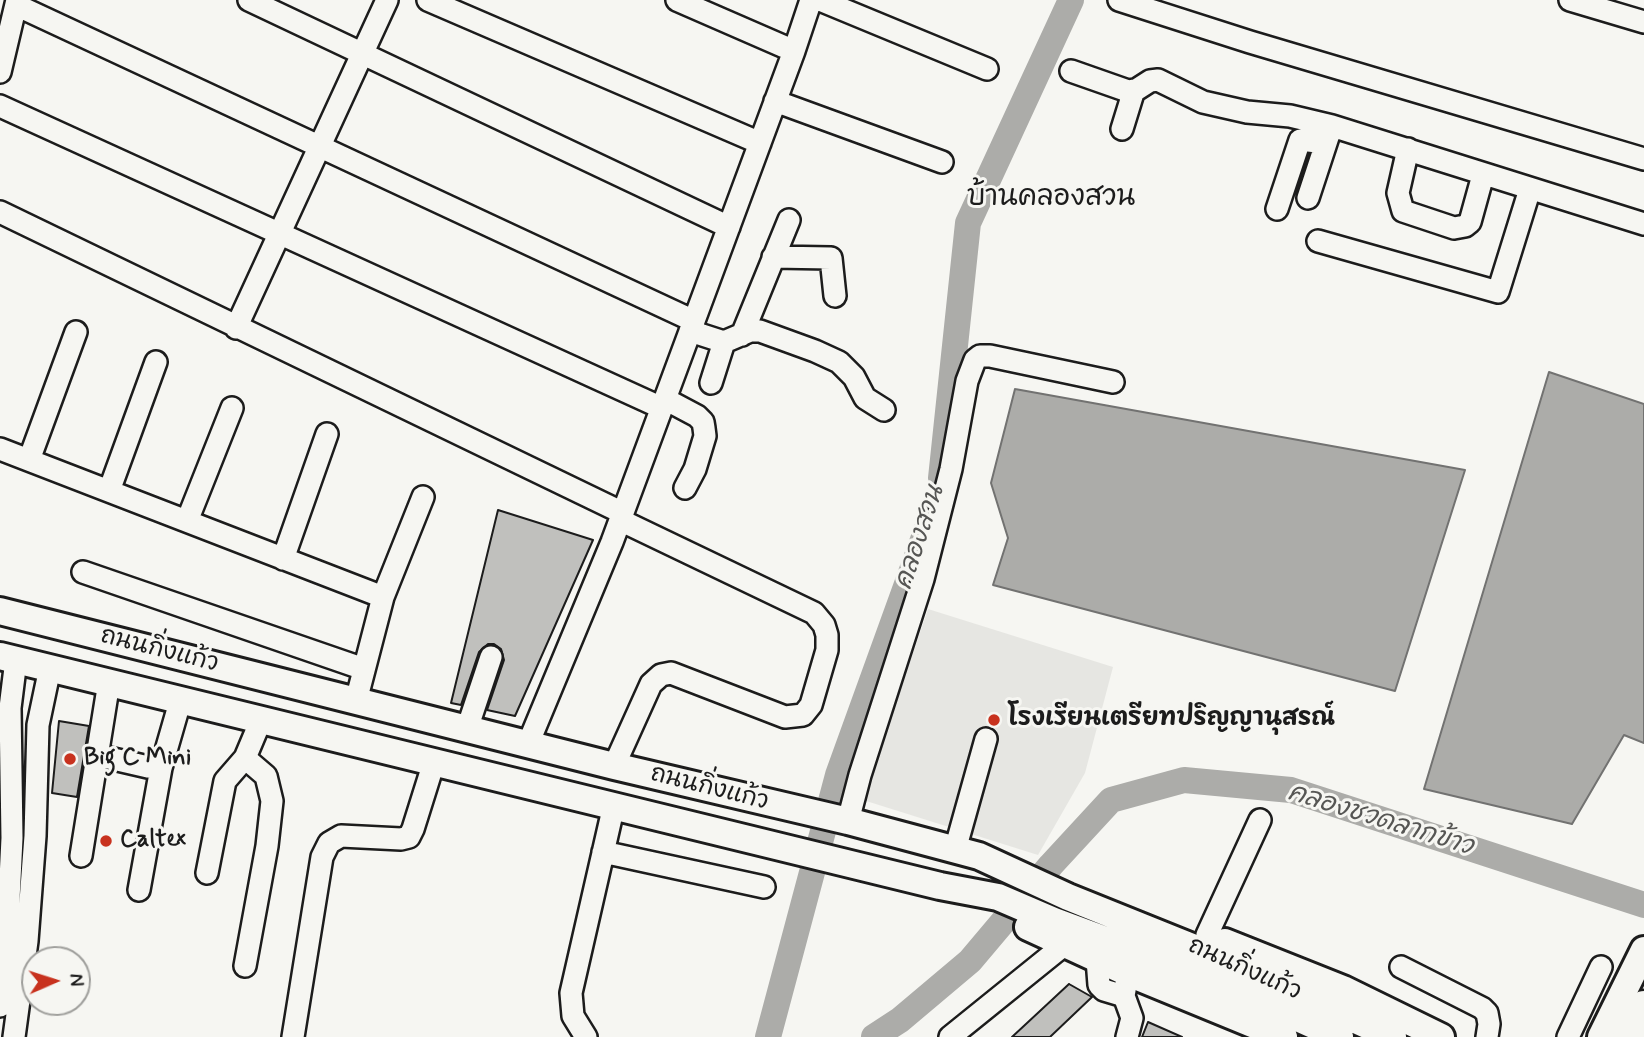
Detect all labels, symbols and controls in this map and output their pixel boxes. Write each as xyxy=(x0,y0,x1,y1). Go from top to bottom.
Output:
district label: บ้านคลองสวน xyxy=(967,182,1135,216)
water label: คลองสวน xyxy=(890,482,952,594)
street label: ถนนกิ่งแก้ว xyxy=(97,622,221,680)
place label: โรงเรียนเตรียทปริญญานุสรณ์ xyxy=(1008,706,1335,734)
marker: โรงเรียนเตรียทปริญญานุสรณ์ xyxy=(986,712,1002,728)
place label: Big C Mini xyxy=(84,745,191,773)
marker: Big C Mini xyxy=(62,751,78,767)
street label: ถนนกิ่งแก้ว xyxy=(647,760,771,818)
water label: คลองชวดลากข้าว xyxy=(1284,778,1476,864)
place label: Caltex xyxy=(120,827,186,855)
marker: Caltex xyxy=(98,833,114,849)
street label: ถนนกิ่งแก้ว xyxy=(1183,932,1305,1008)
north arrow xyxy=(21,946,91,1016)
text: N xyxy=(63,973,88,987)

